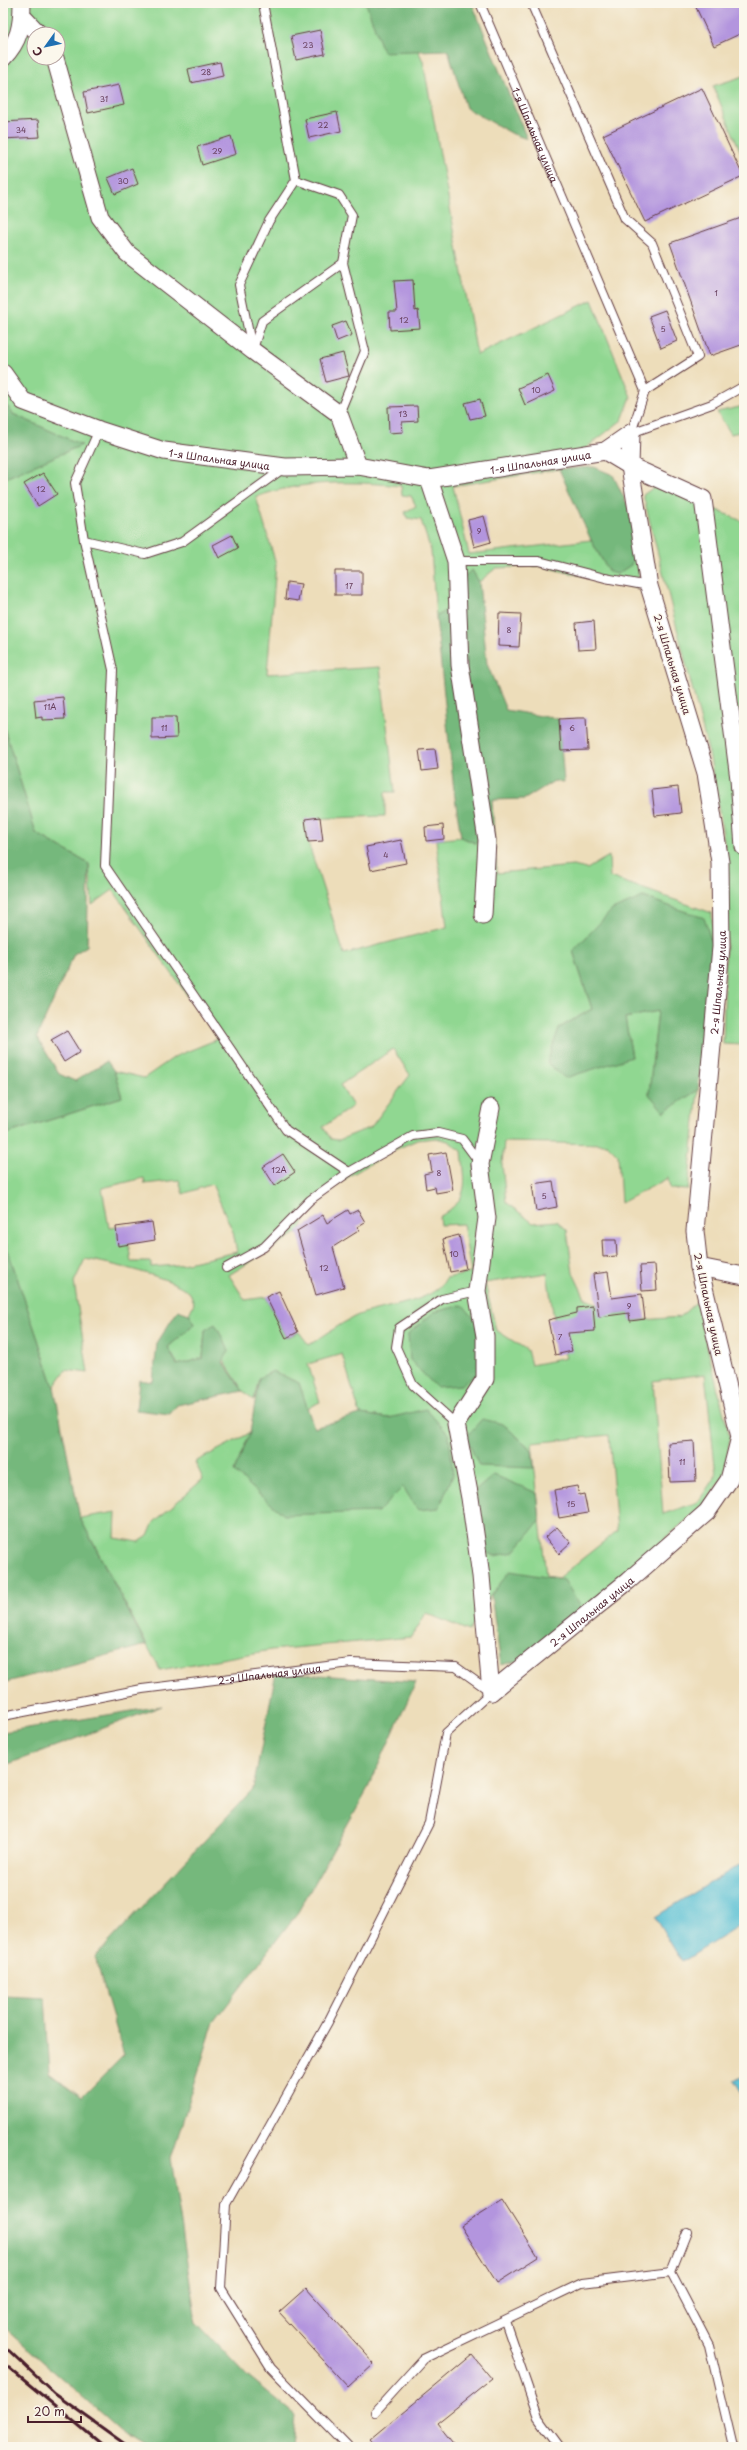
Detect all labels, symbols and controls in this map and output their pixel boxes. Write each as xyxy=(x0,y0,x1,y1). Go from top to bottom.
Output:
north arrow xyxy=(26,26,66,66)
house number: 23 xyxy=(303,39,313,51)
text: С xyxy=(28,44,47,60)
house number: 28 xyxy=(201,66,211,78)
street label: 1-я Шпальная улица xyxy=(509,85,563,185)
house number: 31 xyxy=(100,93,108,105)
house number: 22 xyxy=(318,119,328,131)
house number: 34 xyxy=(16,124,26,136)
house number: 29 xyxy=(212,145,222,157)
house number: 30 xyxy=(117,175,129,187)
house number: 1 xyxy=(714,287,718,299)
house number: 12 xyxy=(399,314,409,326)
house number: 5 xyxy=(660,323,666,335)
house number: 10 xyxy=(531,384,541,396)
house number: 13 xyxy=(399,408,407,420)
street label: 1-я Шпальная улица xyxy=(168,444,272,473)
street label: 1-я Шпальная улица xyxy=(489,446,593,477)
house number: 12 xyxy=(36,483,46,495)
house number: 9 xyxy=(477,525,482,537)
house number: 17 xyxy=(345,580,354,592)
street label: 2-я Шпальная улица xyxy=(651,612,696,717)
house number: 8 xyxy=(507,624,512,636)
house number: 11А xyxy=(44,701,56,713)
house number: 11 xyxy=(161,722,167,734)
house number: 6 xyxy=(569,722,575,734)
house number: 4 xyxy=(383,849,389,861)
street label: 2-я Шпальная улица xyxy=(706,930,729,1035)
house number: 12А xyxy=(271,1164,287,1176)
house number: 8 xyxy=(437,1167,442,1179)
house number: 5 xyxy=(541,1190,547,1202)
house number: 10 xyxy=(449,1248,459,1260)
street label: 2-я Шпальная улица xyxy=(691,1251,727,1357)
house number: 12 xyxy=(319,1262,329,1274)
house number: 9 xyxy=(627,1300,632,1312)
house number: 7 xyxy=(558,1331,563,1343)
house number: 11 xyxy=(679,1456,685,1468)
house number: 15 xyxy=(567,1498,575,1510)
street label: 2-я Шпальная улица xyxy=(546,1572,637,1649)
street label: 2-я Шпальная улица xyxy=(217,1659,323,1687)
scale bar xyxy=(28,2398,81,2424)
text: 20 m xyxy=(34,2402,65,2420)

